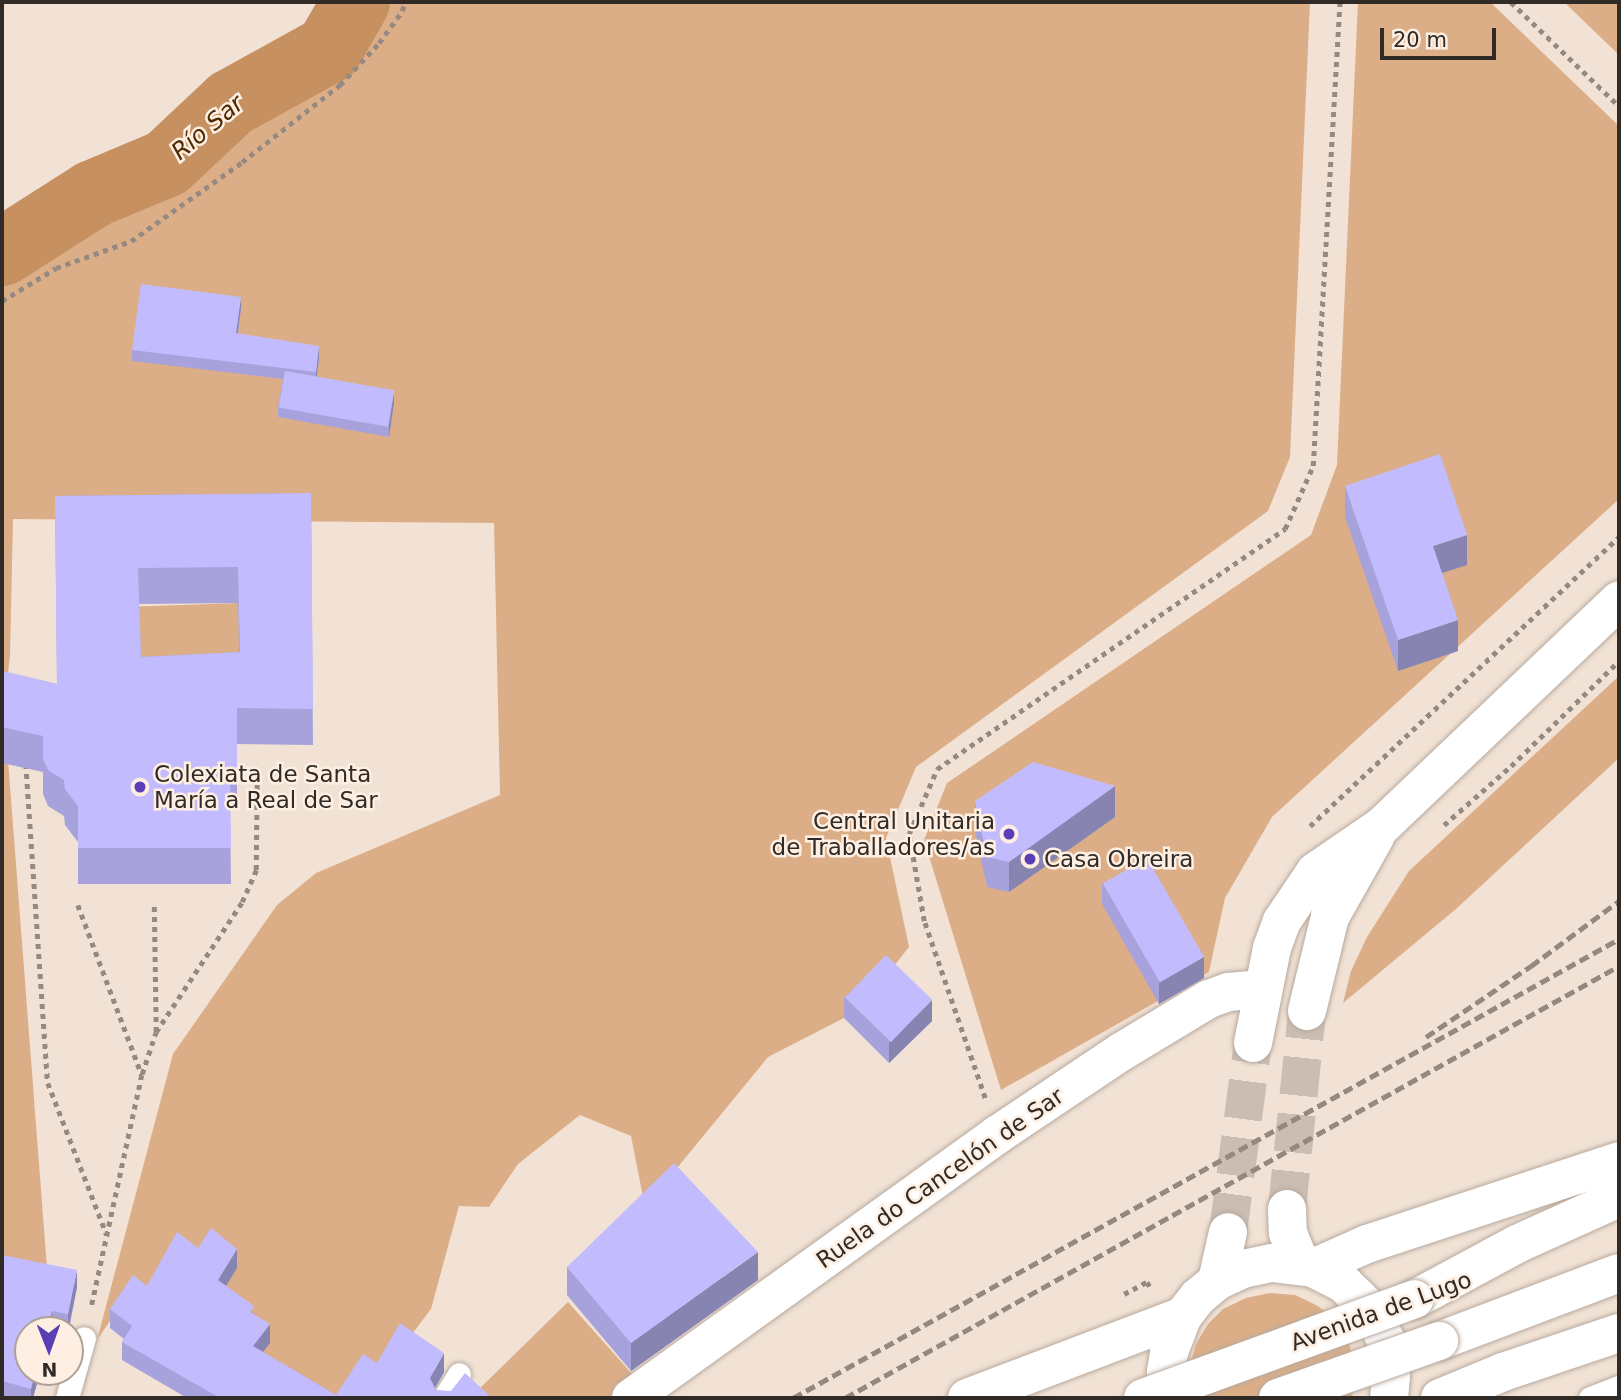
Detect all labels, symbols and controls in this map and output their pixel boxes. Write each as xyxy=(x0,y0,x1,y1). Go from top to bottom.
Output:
scale bar xyxy=(1383,14,1498,58)
text: 20 m xyxy=(1393,28,1447,52)
water label: Río Sar xyxy=(166,90,250,166)
place label: Colexiata de Santa María a Real de Sar xyxy=(154,760,378,814)
marker: Colexiata de Santa María a Real de Sar xyxy=(132,779,148,795)
place label: Central Unitaria de Traballadores/as xyxy=(772,807,995,861)
marker: Central Unitaria de Traballadores/as xyxy=(1001,826,1017,842)
place label: Casa Obreira xyxy=(1044,845,1193,873)
marker: Casa Obreira xyxy=(1022,851,1038,867)
street label: Ruela do Cancelón de Sar xyxy=(811,1082,1069,1274)
street label: Avenida de Lugo xyxy=(1287,1265,1475,1357)
north arrow xyxy=(14,1316,84,1386)
text: N xyxy=(41,1359,57,1381)

